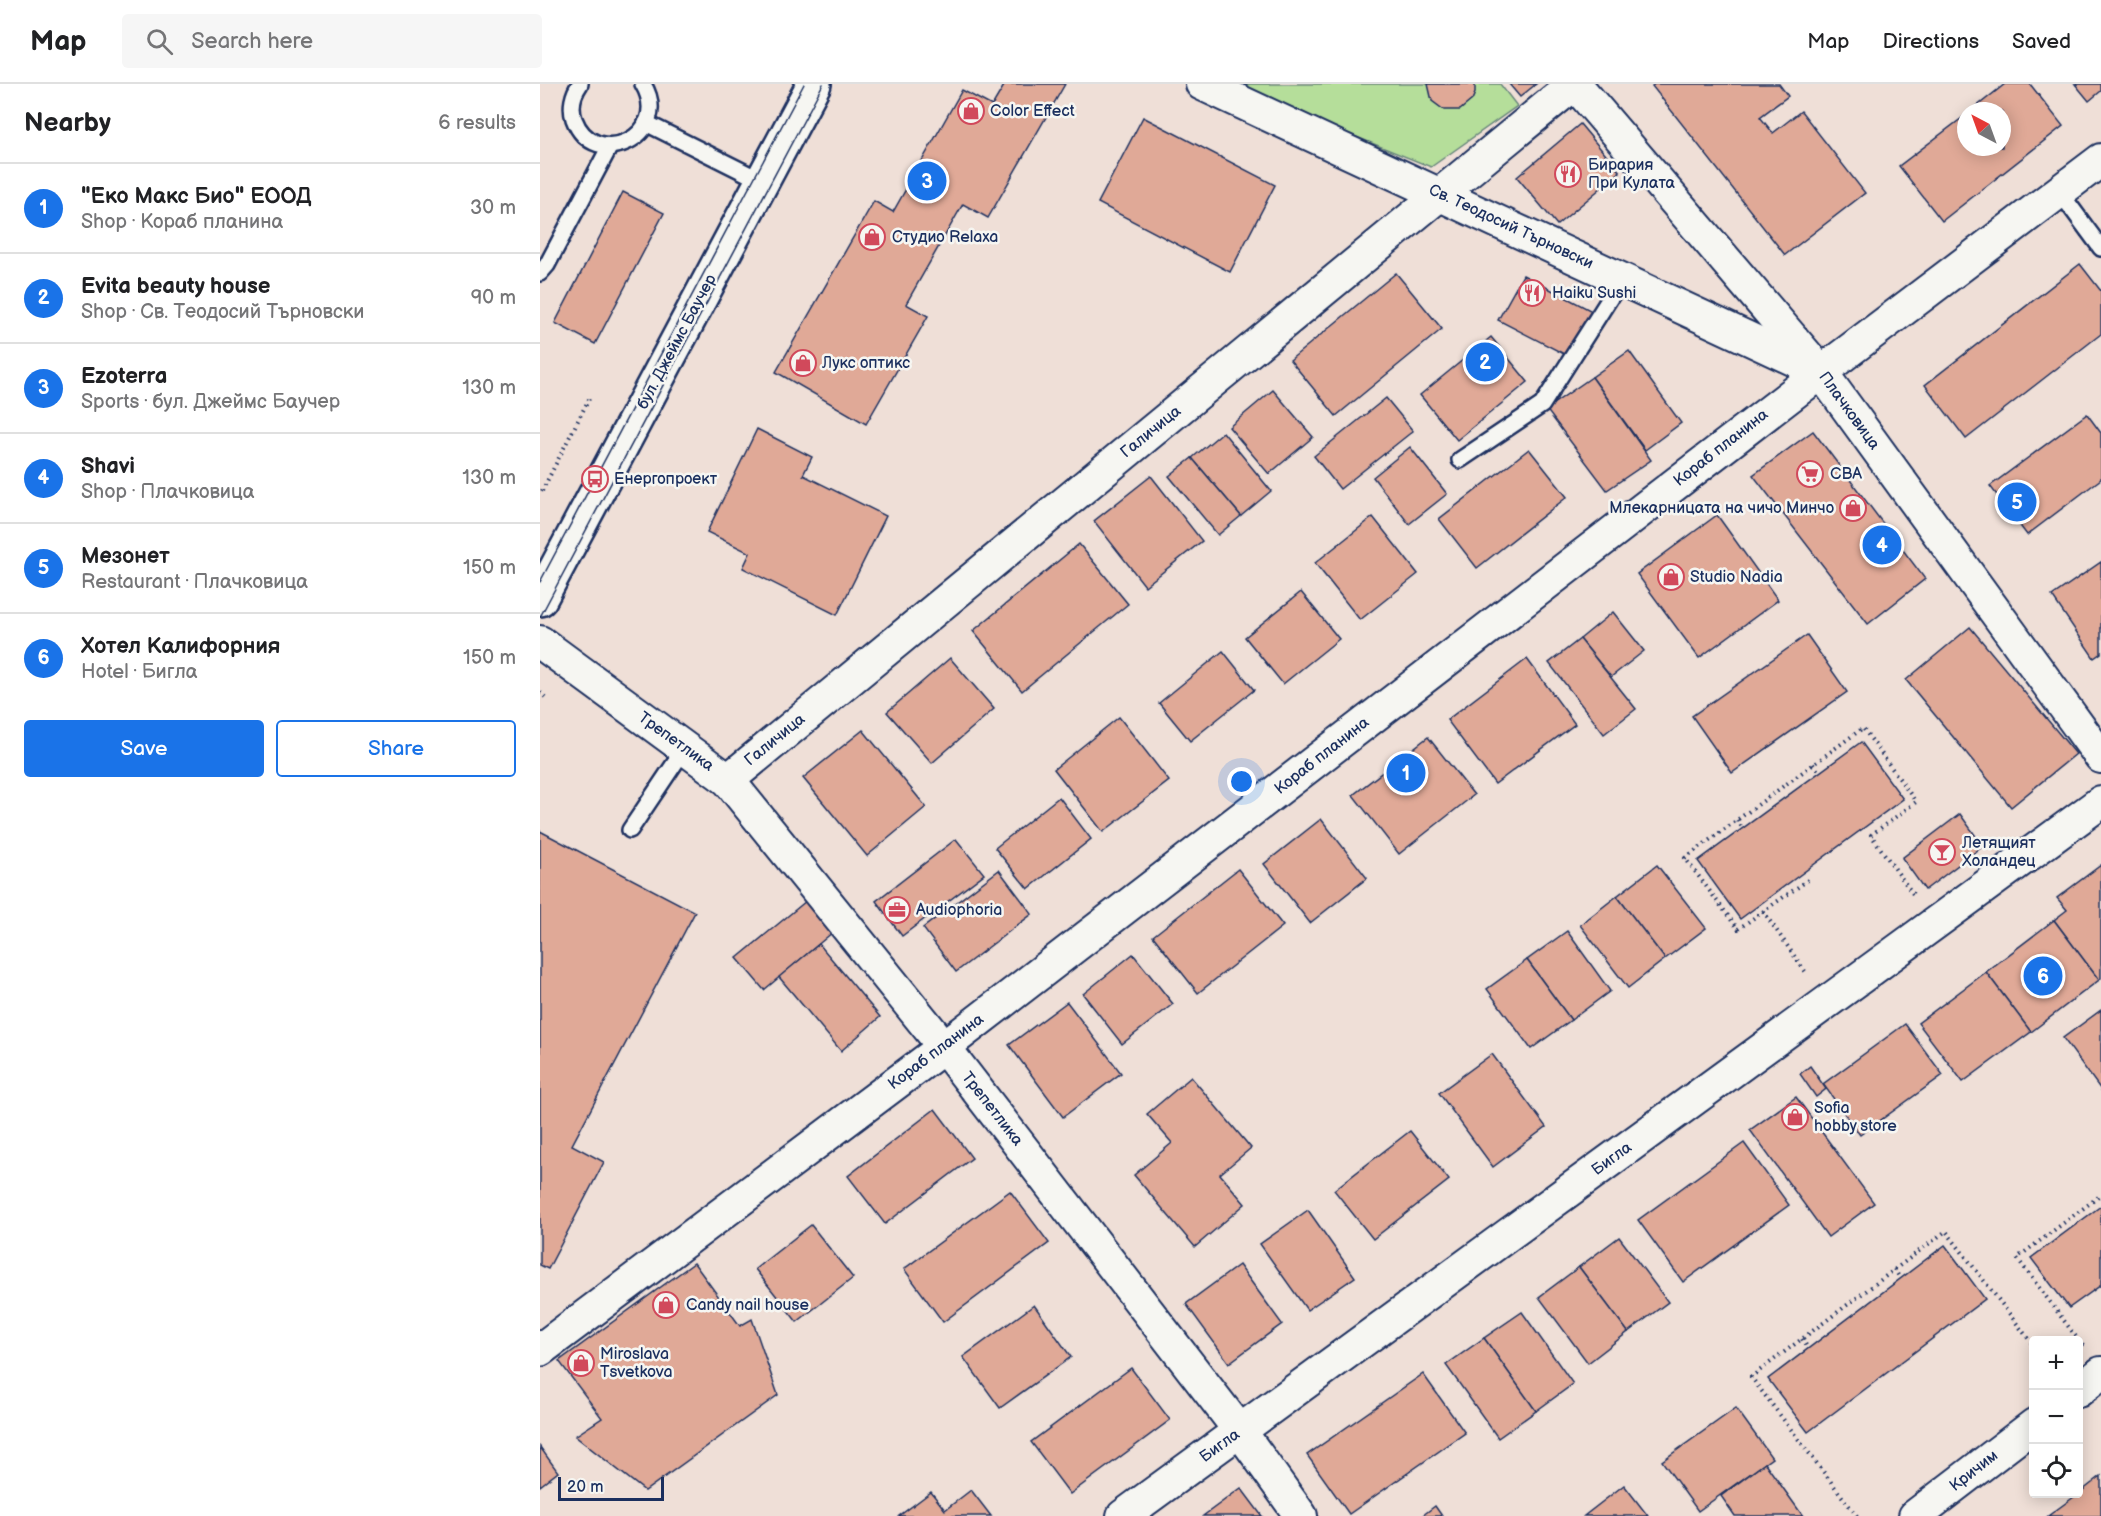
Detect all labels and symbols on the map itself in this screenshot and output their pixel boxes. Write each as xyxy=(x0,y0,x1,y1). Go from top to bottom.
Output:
shop icon: Color Effect xyxy=(956,96,986,126)
place label: Color Effect xyxy=(990,102,1075,121)
north arrow xyxy=(1957,102,2011,156)
place label: Бирария При Кулата xyxy=(1588,156,1676,193)
pin: 3 xyxy=(908,158,946,204)
restaurant icon: Бирария При Кулата xyxy=(1553,159,1583,189)
street label: Св. Теодосий Търновски xyxy=(1426,180,1596,274)
shop icon: Студио Relaxa xyxy=(857,222,887,252)
place label: Студио Relaxa xyxy=(892,228,998,247)
street label: бул. Джеймс Баучер xyxy=(633,271,721,413)
restaurant icon: Haiku Sushi xyxy=(1517,278,1547,308)
place label: Haiku Sushi xyxy=(1552,284,1636,303)
pin: 2 xyxy=(1466,340,1504,384)
shop icon: Лукс оптикс xyxy=(788,348,818,378)
place label: Лукс оптикс xyxy=(821,354,910,373)
street label: Плачковица xyxy=(1814,368,1884,454)
street label: Галичица xyxy=(1117,402,1186,462)
street label: Кораб планина xyxy=(1670,405,1772,491)
supermarket icon: CBA xyxy=(1795,459,1825,489)
bus stop icon: Енергопроект xyxy=(580,464,610,494)
place label: CBA xyxy=(1830,465,1862,484)
place label: Енергопроект xyxy=(614,470,718,489)
pin: 5 xyxy=(1998,480,2036,524)
shop icon: Млекарницата на чичо Минчо xyxy=(1838,493,1868,523)
place label: Млекарницата на чичо Минчо xyxy=(1609,499,1834,518)
pin: 4 xyxy=(1862,522,1902,568)
shop icon: Studio Nadia xyxy=(1656,562,1686,592)
place label: Studio Nadia xyxy=(1690,568,1783,587)
street label: Трепетлика xyxy=(635,708,718,776)
street label: Галичица xyxy=(741,710,810,770)
street label: Кораб планина xyxy=(1271,713,1373,799)
pin: 1 xyxy=(1386,750,1426,796)
your location xyxy=(1227,767,1256,796)
place label: Летящият Холандец xyxy=(1961,834,2036,871)
bar icon: Летящият Холандец xyxy=(1927,837,1957,867)
office icon: Audiophoria xyxy=(882,895,912,925)
place label: Audiophoria xyxy=(916,901,1002,920)
pin: 6 xyxy=(2024,954,2062,998)
street label: Кораб планина xyxy=(885,1010,988,1094)
street label: Трепетлика xyxy=(957,1068,1027,1150)
place label: Sofia hobby store xyxy=(1814,1099,1897,1136)
shop icon: Sofia hobby store xyxy=(1780,1102,1810,1132)
street label: Бигла xyxy=(1588,1138,1636,1180)
shop icon: Candy nail house xyxy=(651,1290,681,1320)
place label: Candy nail house xyxy=(686,1296,809,1315)
place label: Miroslava Tsvetkova xyxy=(600,1345,673,1382)
shop icon: Miroslava Tsvetkova xyxy=(566,1348,596,1378)
street label: Бигла xyxy=(1196,1425,1244,1467)
street label: Кричим xyxy=(1946,1446,2002,1496)
scale bar xyxy=(558,1474,664,1502)

